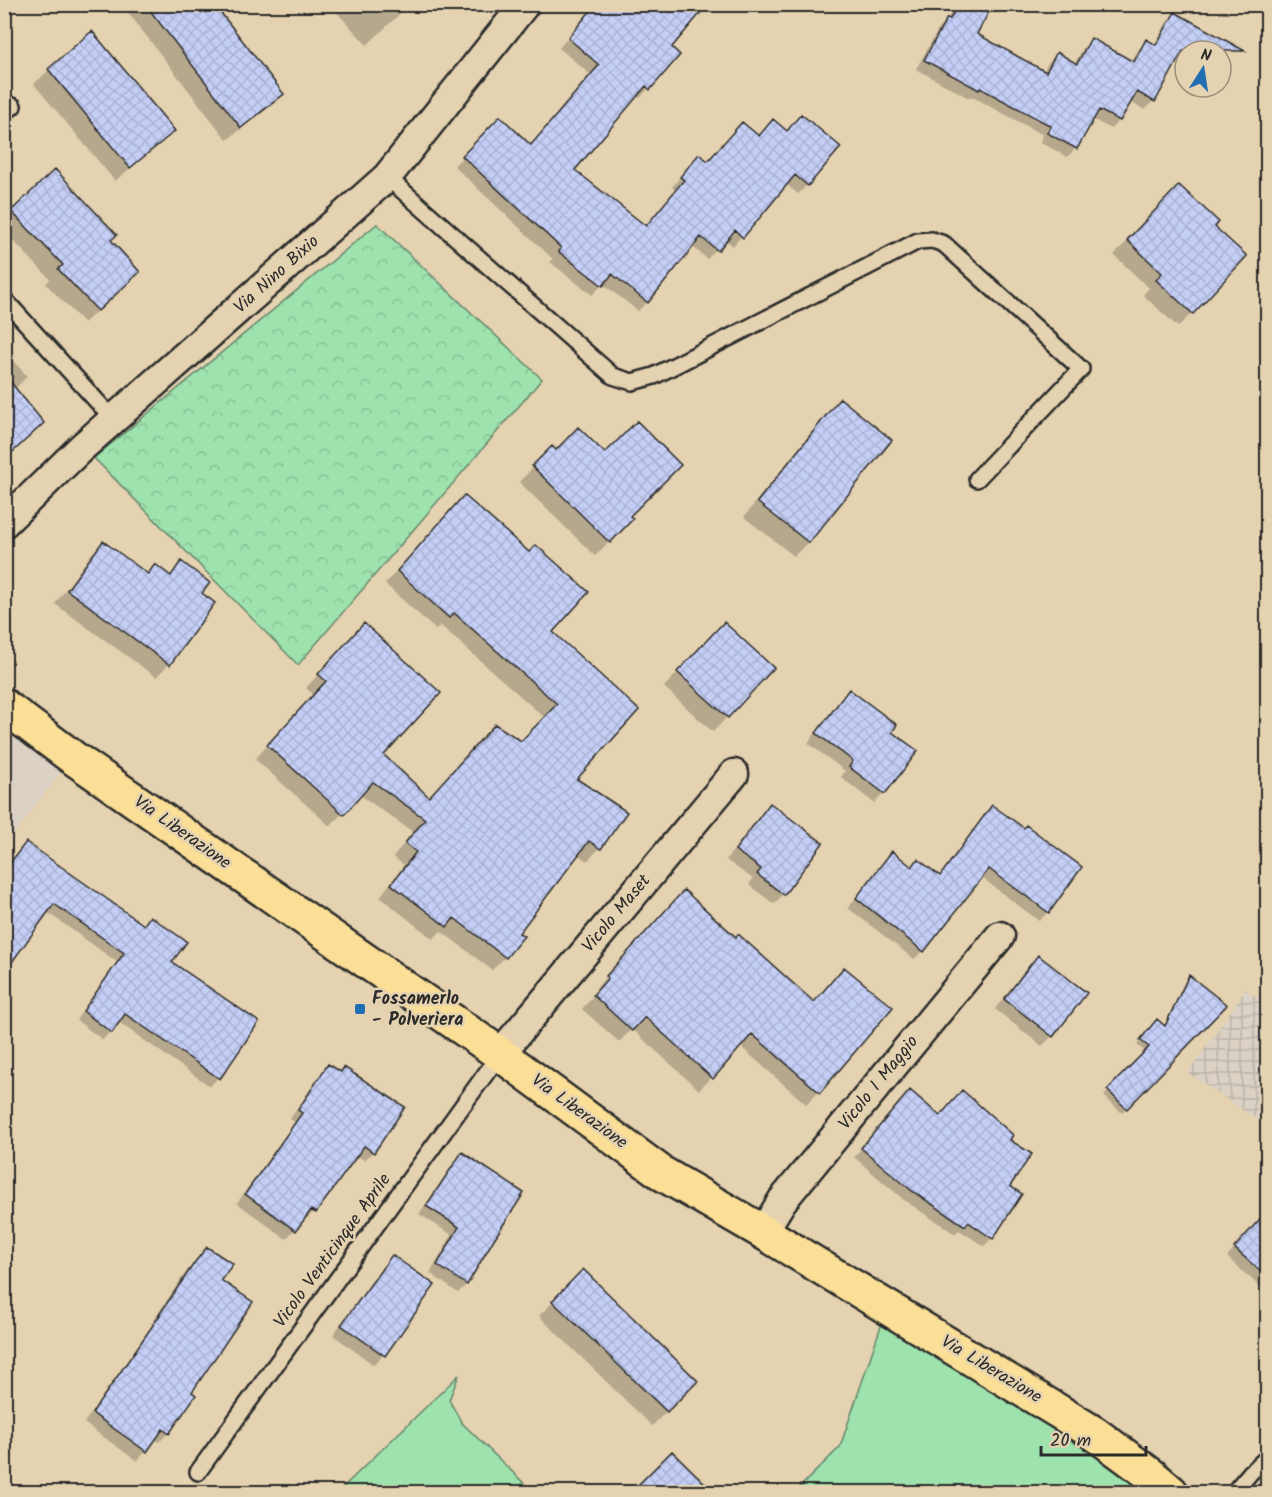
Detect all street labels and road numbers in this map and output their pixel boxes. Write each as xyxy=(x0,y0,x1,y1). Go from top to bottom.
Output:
street label: Via Nino Bixio xyxy=(228,228,326,322)
street label: Via Liberazione xyxy=(127,789,237,877)
street label: Vicolo Maset xyxy=(575,867,659,960)
street label: Vicolo I Maggio xyxy=(832,1029,926,1137)
street label: Via Liberazione xyxy=(525,1067,633,1157)
street label: Vicolo Venticinque Aprile xyxy=(267,1168,399,1334)
street label: Via Liberazione xyxy=(935,1328,1047,1412)

